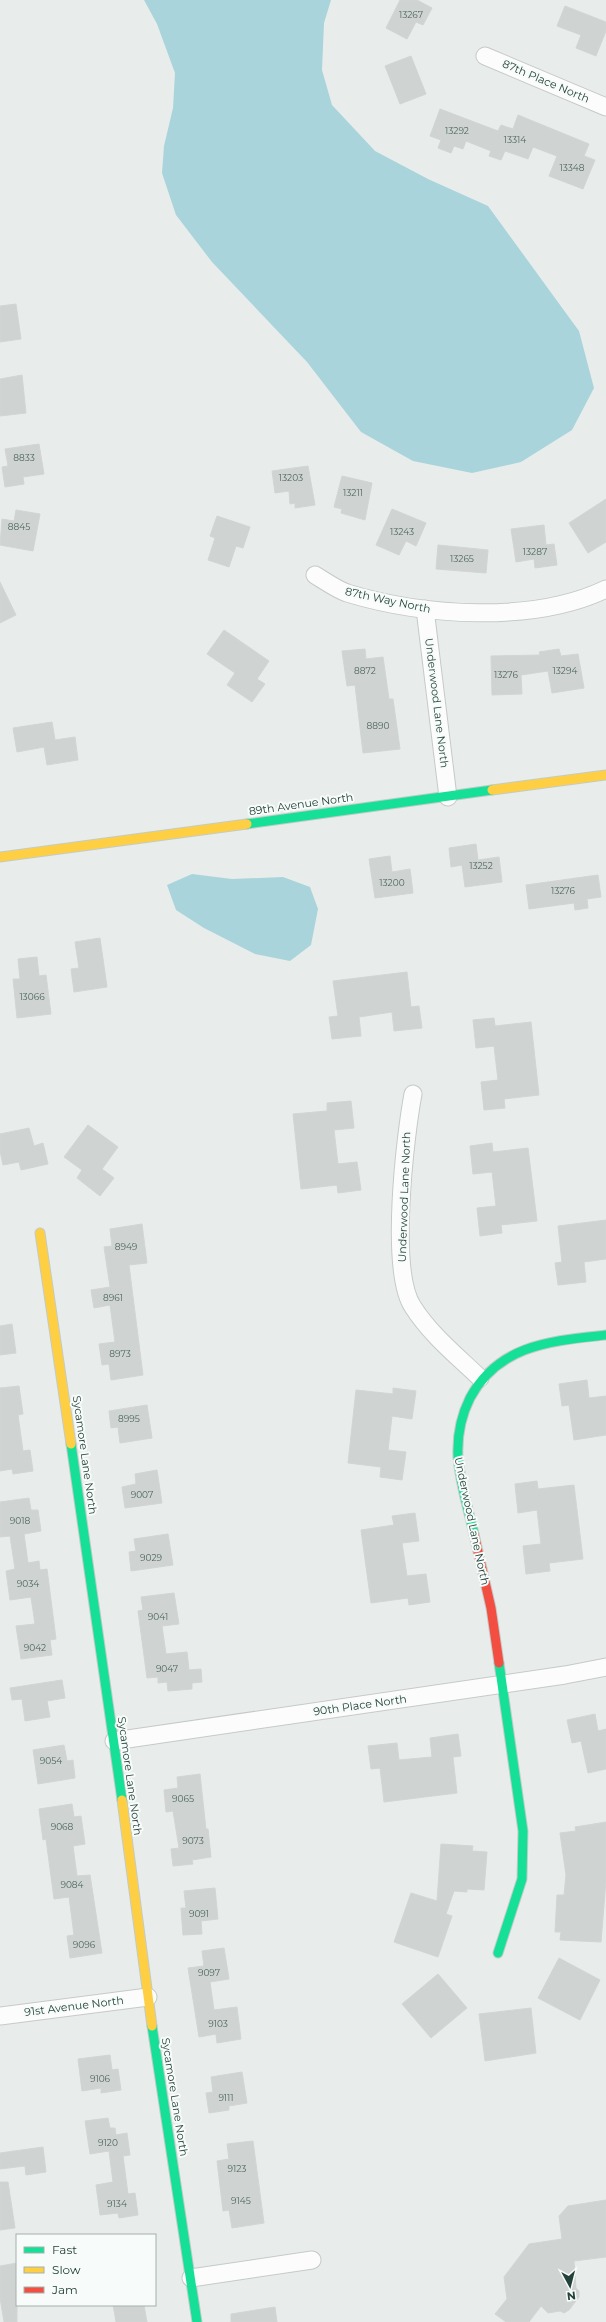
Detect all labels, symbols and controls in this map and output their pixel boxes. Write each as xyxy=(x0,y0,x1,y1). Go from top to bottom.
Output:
house number: 13267 xyxy=(399,9,423,20)
street label: 87th Place North xyxy=(500,56,592,106)
house number: 13292 xyxy=(445,125,469,136)
house number: 13314 xyxy=(504,134,526,145)
house number: 13348 xyxy=(559,162,585,173)
house number: 8833 xyxy=(13,452,35,463)
house number: 13203 xyxy=(279,472,303,483)
house number: 13211 xyxy=(343,487,363,498)
house number: 8845 xyxy=(8,521,30,532)
house number: 13243 xyxy=(390,526,414,537)
house number: 13287 xyxy=(523,546,547,557)
house number: 13265 xyxy=(450,553,474,564)
street label: 87th Way North xyxy=(344,584,432,616)
street label: Underwood Lane North xyxy=(422,637,452,769)
house number: 8872 xyxy=(354,665,376,676)
house number: 13294 xyxy=(553,665,577,676)
house number: 13276 xyxy=(494,669,519,680)
house number: 8890 xyxy=(367,720,389,731)
street label: 89th Avenue North xyxy=(248,790,354,818)
house number: 13252 xyxy=(469,860,493,871)
house number: 13200 xyxy=(379,877,405,888)
house number: 13276 xyxy=(551,885,576,896)
house number: 13066 xyxy=(19,991,45,1002)
street label: Underwood Lane North xyxy=(395,1131,413,1263)
house number: 8949 xyxy=(115,1241,138,1252)
house number: 8961 xyxy=(103,1292,123,1303)
house number: 8973 xyxy=(109,1348,131,1359)
street label: Sycamore Lane North xyxy=(70,1395,100,1515)
house number: 8995 xyxy=(118,1413,140,1424)
street label: Underwood Lane North xyxy=(452,1456,492,1586)
house number: 9007 xyxy=(131,1489,153,1500)
house number: 9018 xyxy=(10,1515,30,1526)
house number: 9029 xyxy=(140,1552,163,1563)
house number: 9034 xyxy=(17,1578,39,1589)
house number: 9041 xyxy=(148,1611,168,1622)
house number: 9042 xyxy=(24,1642,46,1653)
house number: 9047 xyxy=(156,1663,178,1674)
street label: 90th Place North xyxy=(312,1692,408,1718)
street label: Sycamore Lane North xyxy=(115,1716,145,1836)
house number: 9054 xyxy=(40,1755,62,1766)
house number: 9065 xyxy=(172,1793,194,1804)
house number: 9068 xyxy=(51,1821,74,1832)
house number: 9073 xyxy=(182,1835,204,1846)
house number: 9084 xyxy=(60,1879,84,1890)
house number: 9091 xyxy=(189,1908,209,1919)
house number: 9096 xyxy=(73,1939,96,1950)
house number: 9097 xyxy=(198,1967,220,1978)
street label: 91st Avenue North xyxy=(23,1993,125,2019)
house number: 9103 xyxy=(208,2018,228,2029)
street label: Sycamore Lane North xyxy=(159,2037,191,2157)
house number: 9106 xyxy=(90,2073,111,2084)
house number: 9111 xyxy=(218,2092,234,2103)
house number: 9120 xyxy=(98,2137,118,2148)
house number: 9123 xyxy=(228,2163,246,2174)
house number: 9145 xyxy=(231,2195,251,2206)
house number: 9134 xyxy=(107,2198,127,2209)
legend xyxy=(16,2234,156,2306)
text: Fast xyxy=(52,2242,77,2257)
text: Slow xyxy=(52,2262,81,2277)
north arrow xyxy=(550,2266,590,2306)
text: Jam xyxy=(51,2282,78,2297)
text: N xyxy=(566,2288,576,2303)

